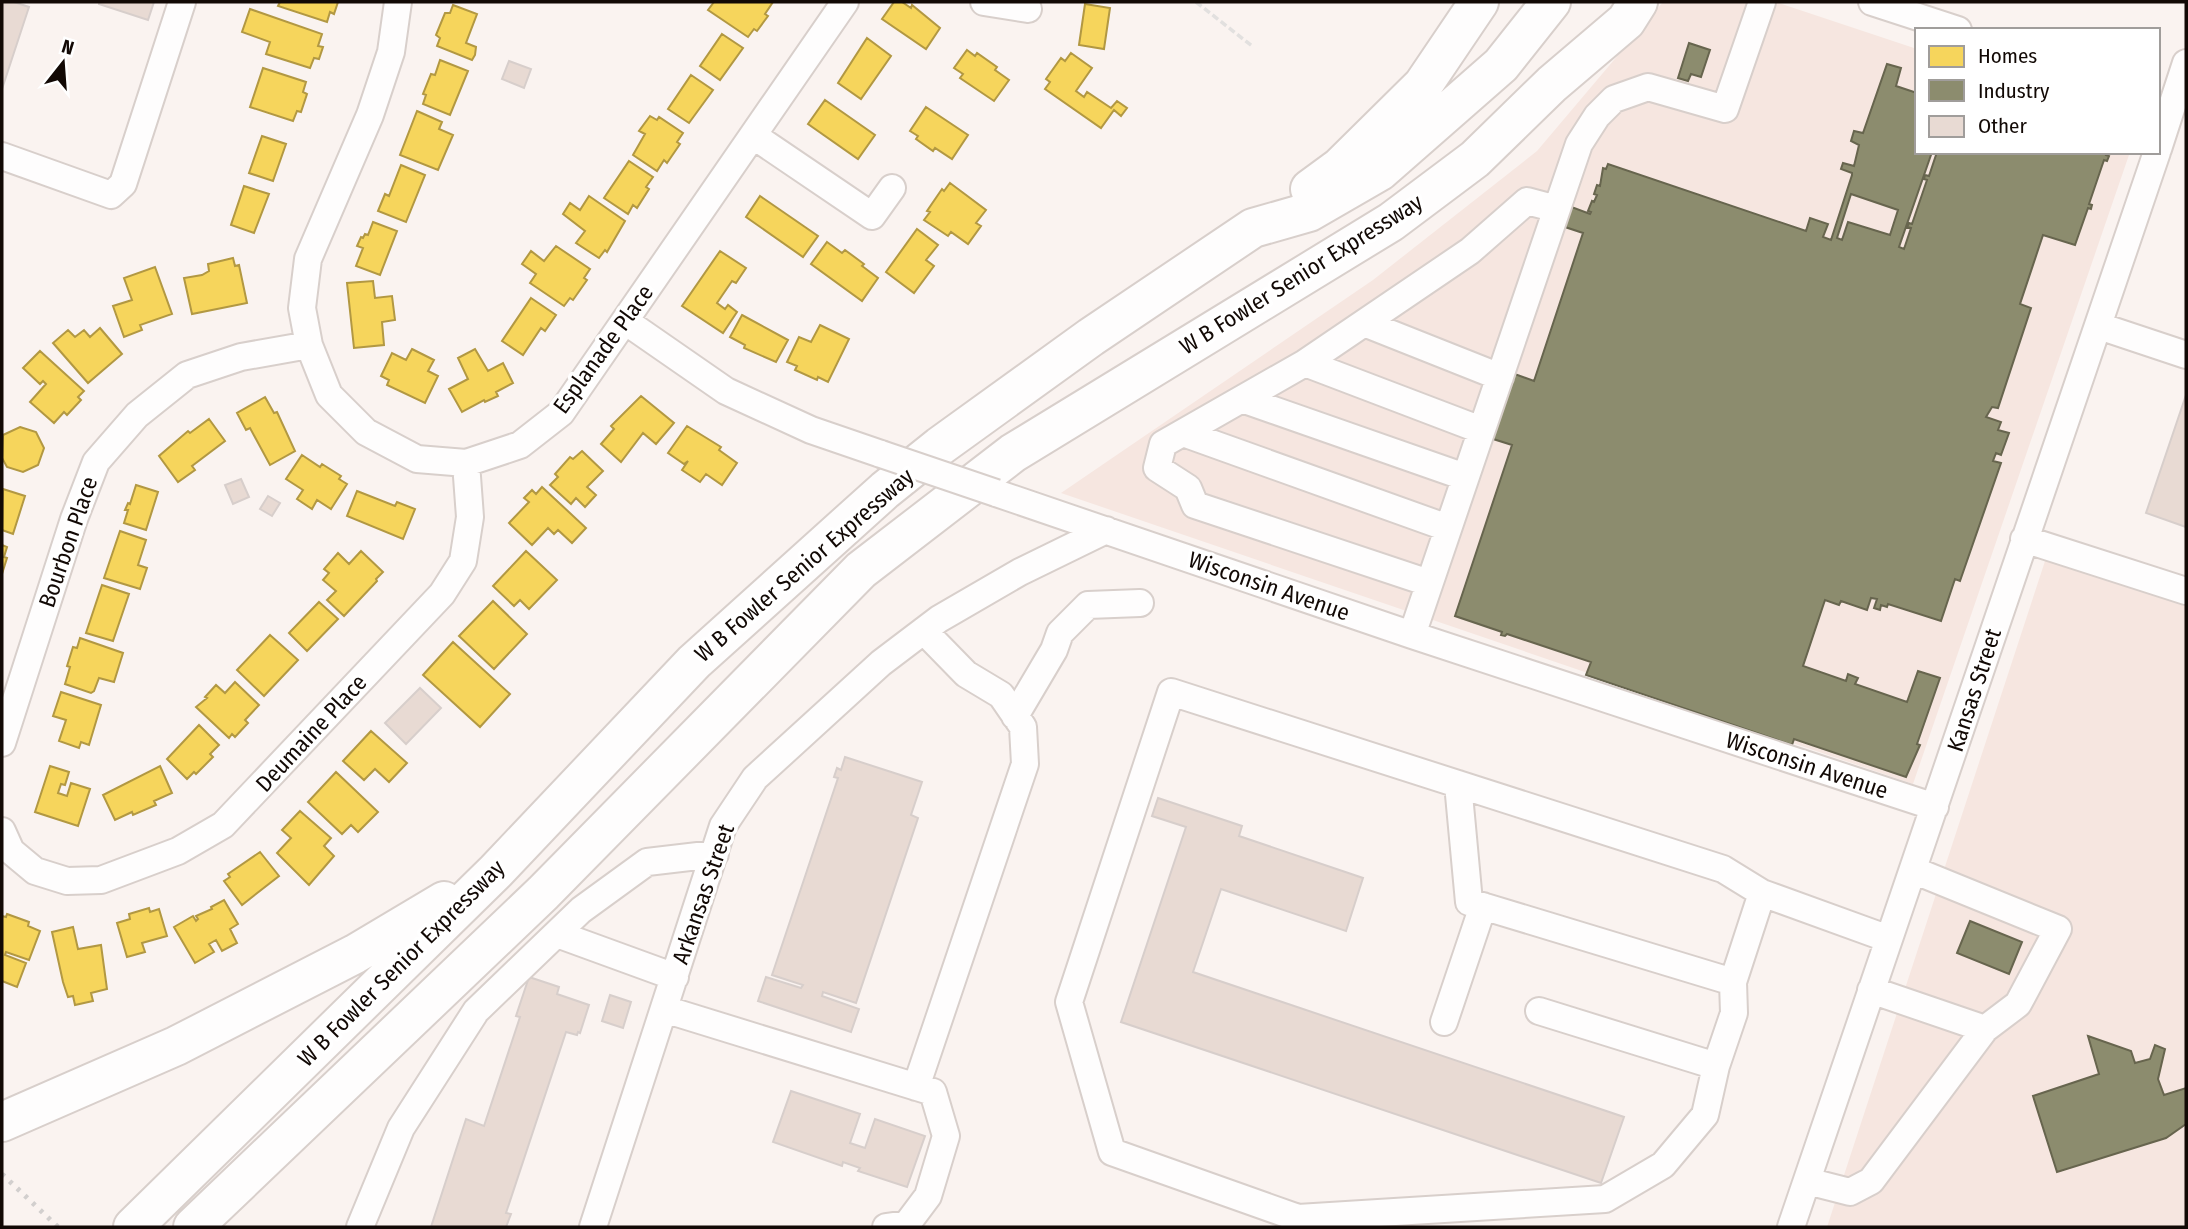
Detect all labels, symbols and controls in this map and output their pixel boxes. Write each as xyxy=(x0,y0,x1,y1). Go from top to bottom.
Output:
north arrow xyxy=(28,28,98,98)
legend xyxy=(1915,28,2160,154)
text: N xyxy=(59,35,77,60)
text: Homes xyxy=(1978,43,2037,69)
text: Industry xyxy=(1978,78,2050,104)
text: Other xyxy=(1978,113,2027,139)
street label: W B Fowler Senior Expressway xyxy=(1174,187,1428,360)
street label: Esplanade Place xyxy=(547,279,659,419)
street label: W B Fowler Senior Expressway xyxy=(689,462,920,668)
street label: Bourbon Place xyxy=(33,473,103,611)
street label: Wisconsin Avenue xyxy=(1185,545,1353,627)
street label: Kansas Street xyxy=(1941,624,2007,755)
street label: Deumaine Place xyxy=(250,669,372,797)
street label: Wisconsin Avenue xyxy=(1722,726,1892,804)
street label: Arkansas Street xyxy=(666,820,740,968)
street label: W B Fowler Senior Expressway xyxy=(292,853,511,1072)

